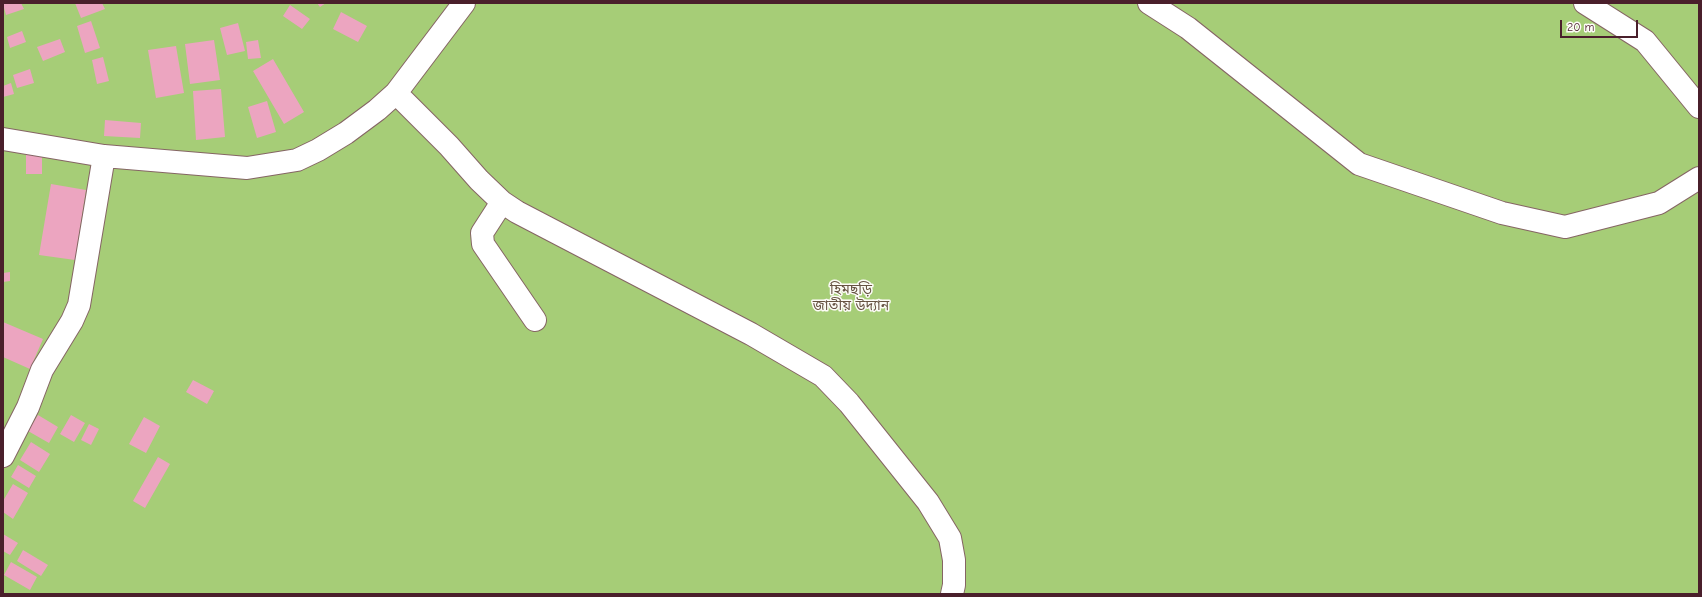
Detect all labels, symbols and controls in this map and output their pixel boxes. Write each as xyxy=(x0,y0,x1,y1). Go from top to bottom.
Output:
scale bar xyxy=(1562,12,1640,38)
text: 20 m xyxy=(1567,20,1595,34)
park label: হিমছড়ি জাতীয় উদ্যান xyxy=(813,282,889,314)

